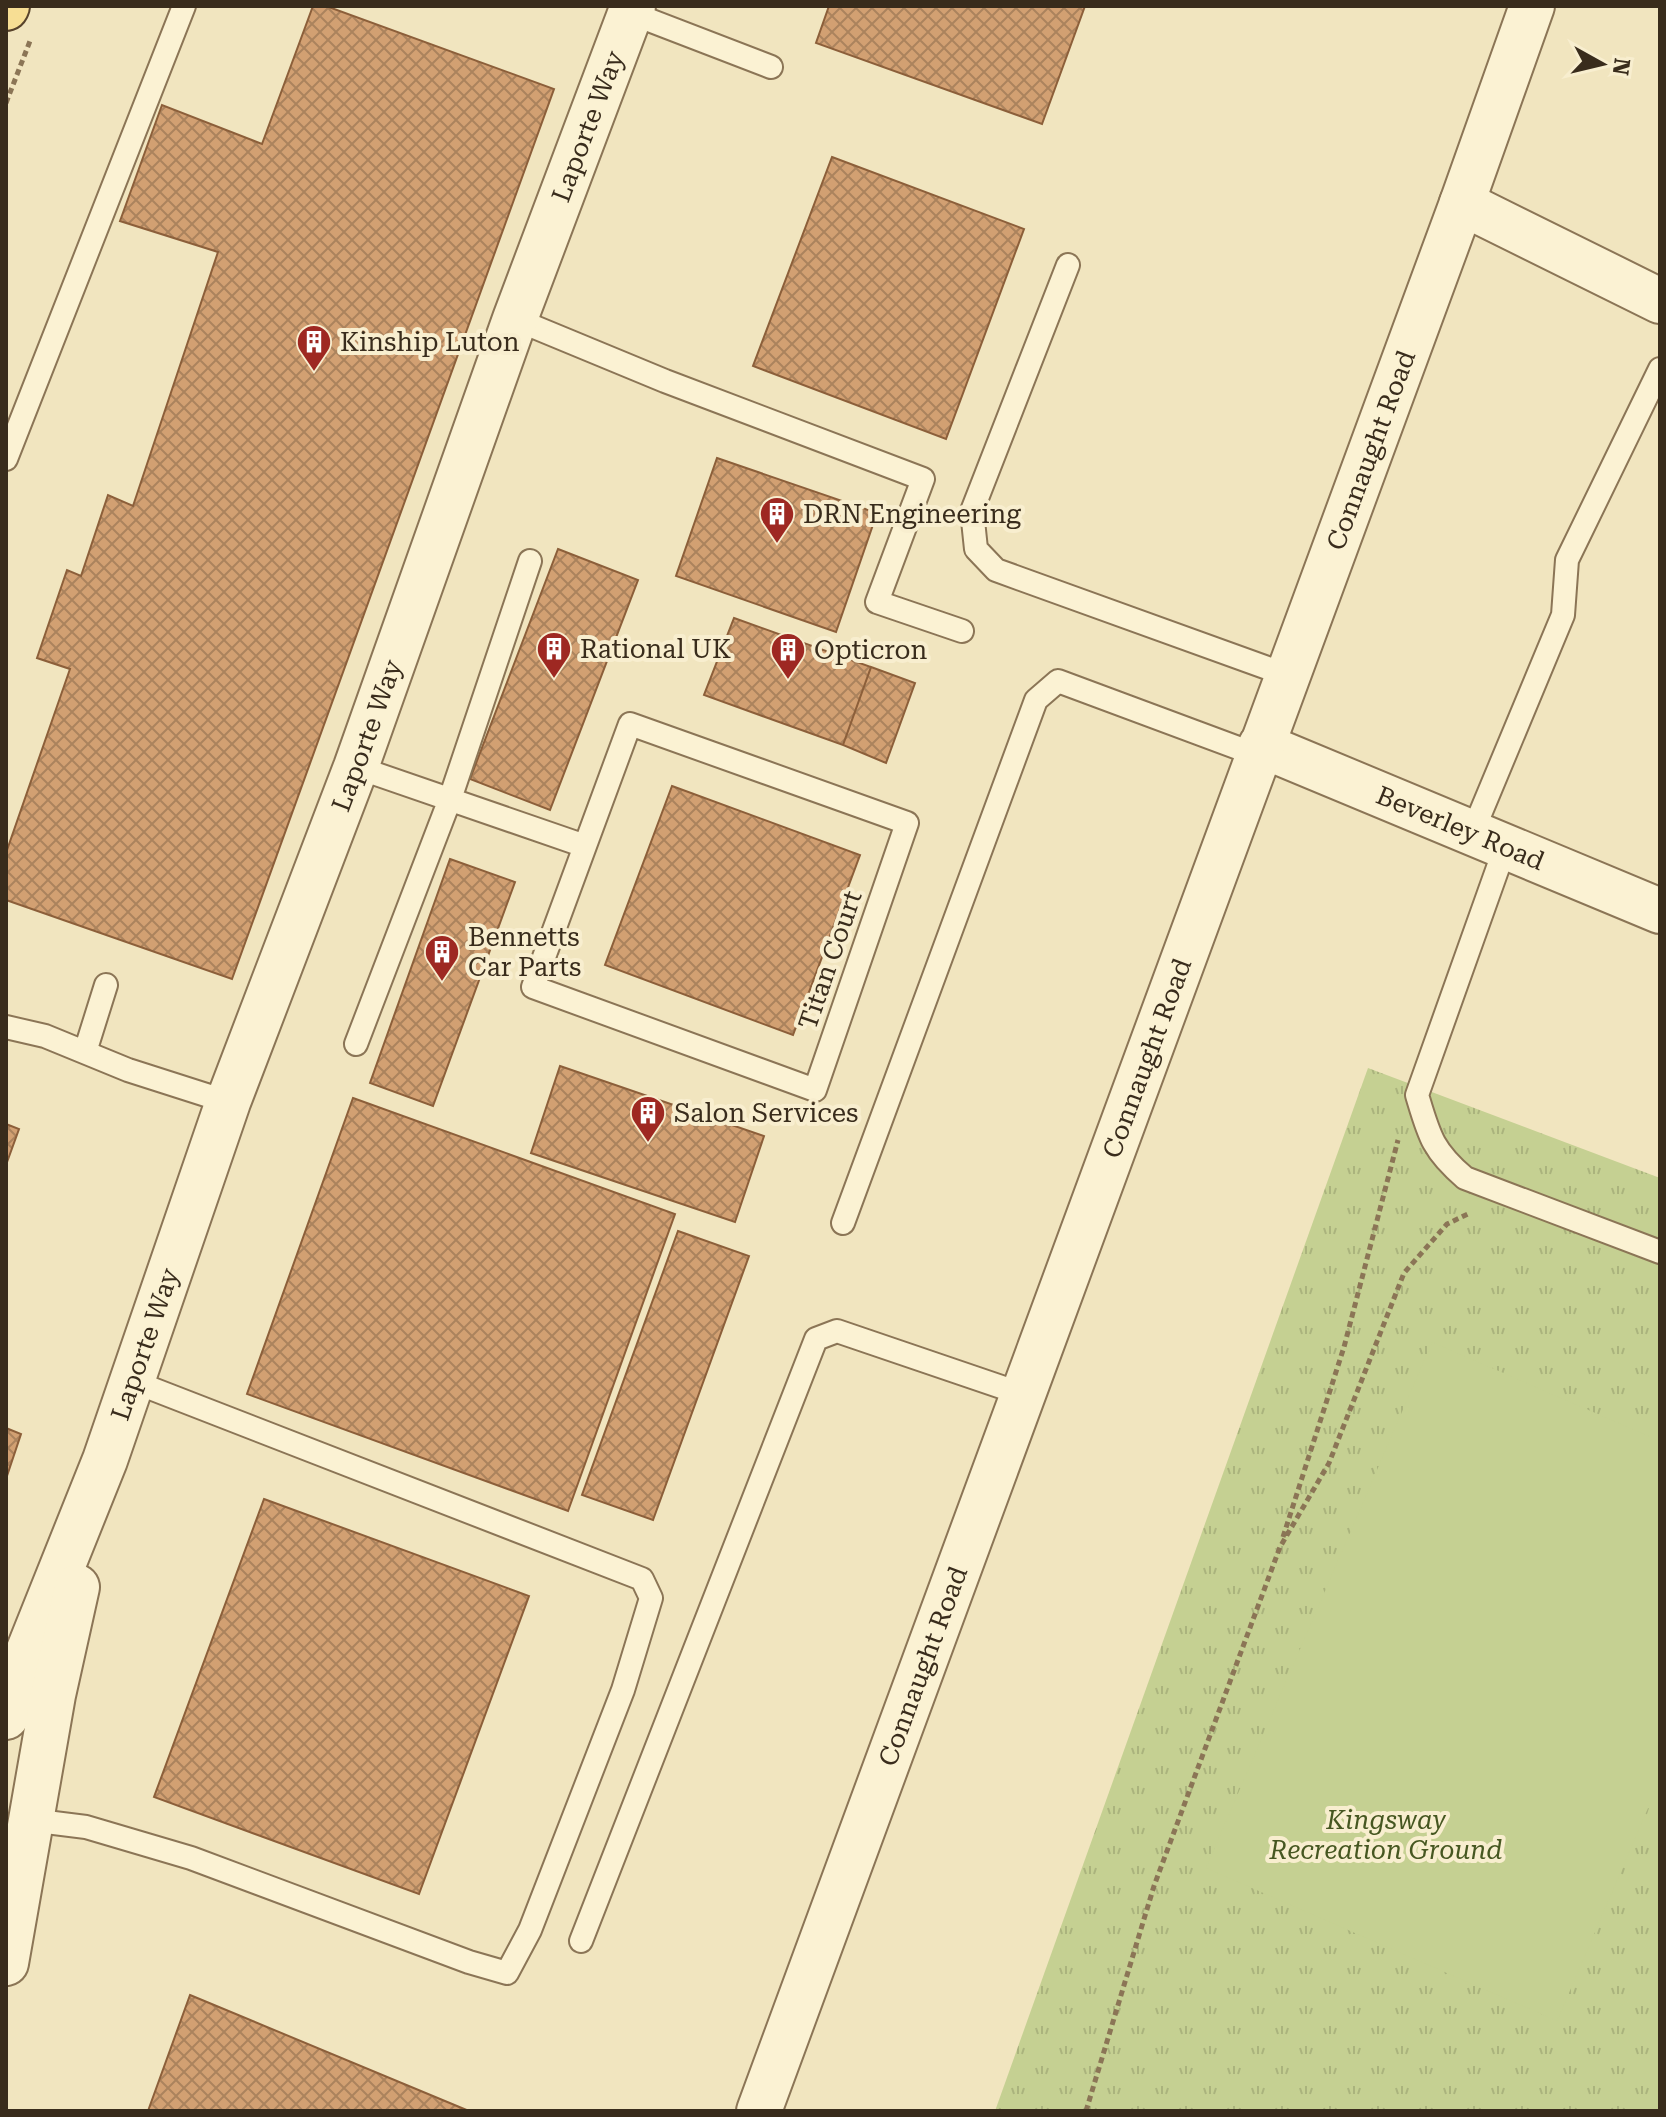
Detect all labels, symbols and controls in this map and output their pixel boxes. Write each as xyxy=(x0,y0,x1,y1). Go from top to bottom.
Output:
north arrow xyxy=(1562,24,1642,104)
street label: Laporte Way xyxy=(546,46,630,206)
text: N xyxy=(1608,57,1635,77)
building icon: Kinship Luton xyxy=(295,323,333,373)
place label: Kinship Luton xyxy=(340,327,520,357)
street label: Connaught Road xyxy=(1321,346,1421,554)
building icon: DRN Engineering xyxy=(758,495,796,545)
place label: DRN Engineering xyxy=(803,499,1021,529)
building icon: Rational UK xyxy=(535,630,573,680)
building icon: Opticron xyxy=(769,631,807,681)
place label: Rational UK xyxy=(580,634,731,664)
place label: Opticron xyxy=(814,635,928,665)
street label: Laporte Way xyxy=(325,655,408,816)
street label: Beverley Road xyxy=(1372,780,1549,876)
street label: Titan Court xyxy=(792,887,868,1033)
place label: Bennetts Car Parts xyxy=(468,922,581,982)
building icon: Bennetts Car Parts xyxy=(423,933,461,983)
street label: Connaught Road xyxy=(1096,954,1197,1162)
building icon: Salon Services xyxy=(629,1094,667,1144)
place label: Salon Services xyxy=(674,1098,858,1128)
street label: Laporte Way xyxy=(105,1264,185,1424)
street label: Connaught Road xyxy=(872,1562,973,1770)
park label: Kingsway Recreation Ground xyxy=(1268,1805,1503,1865)

